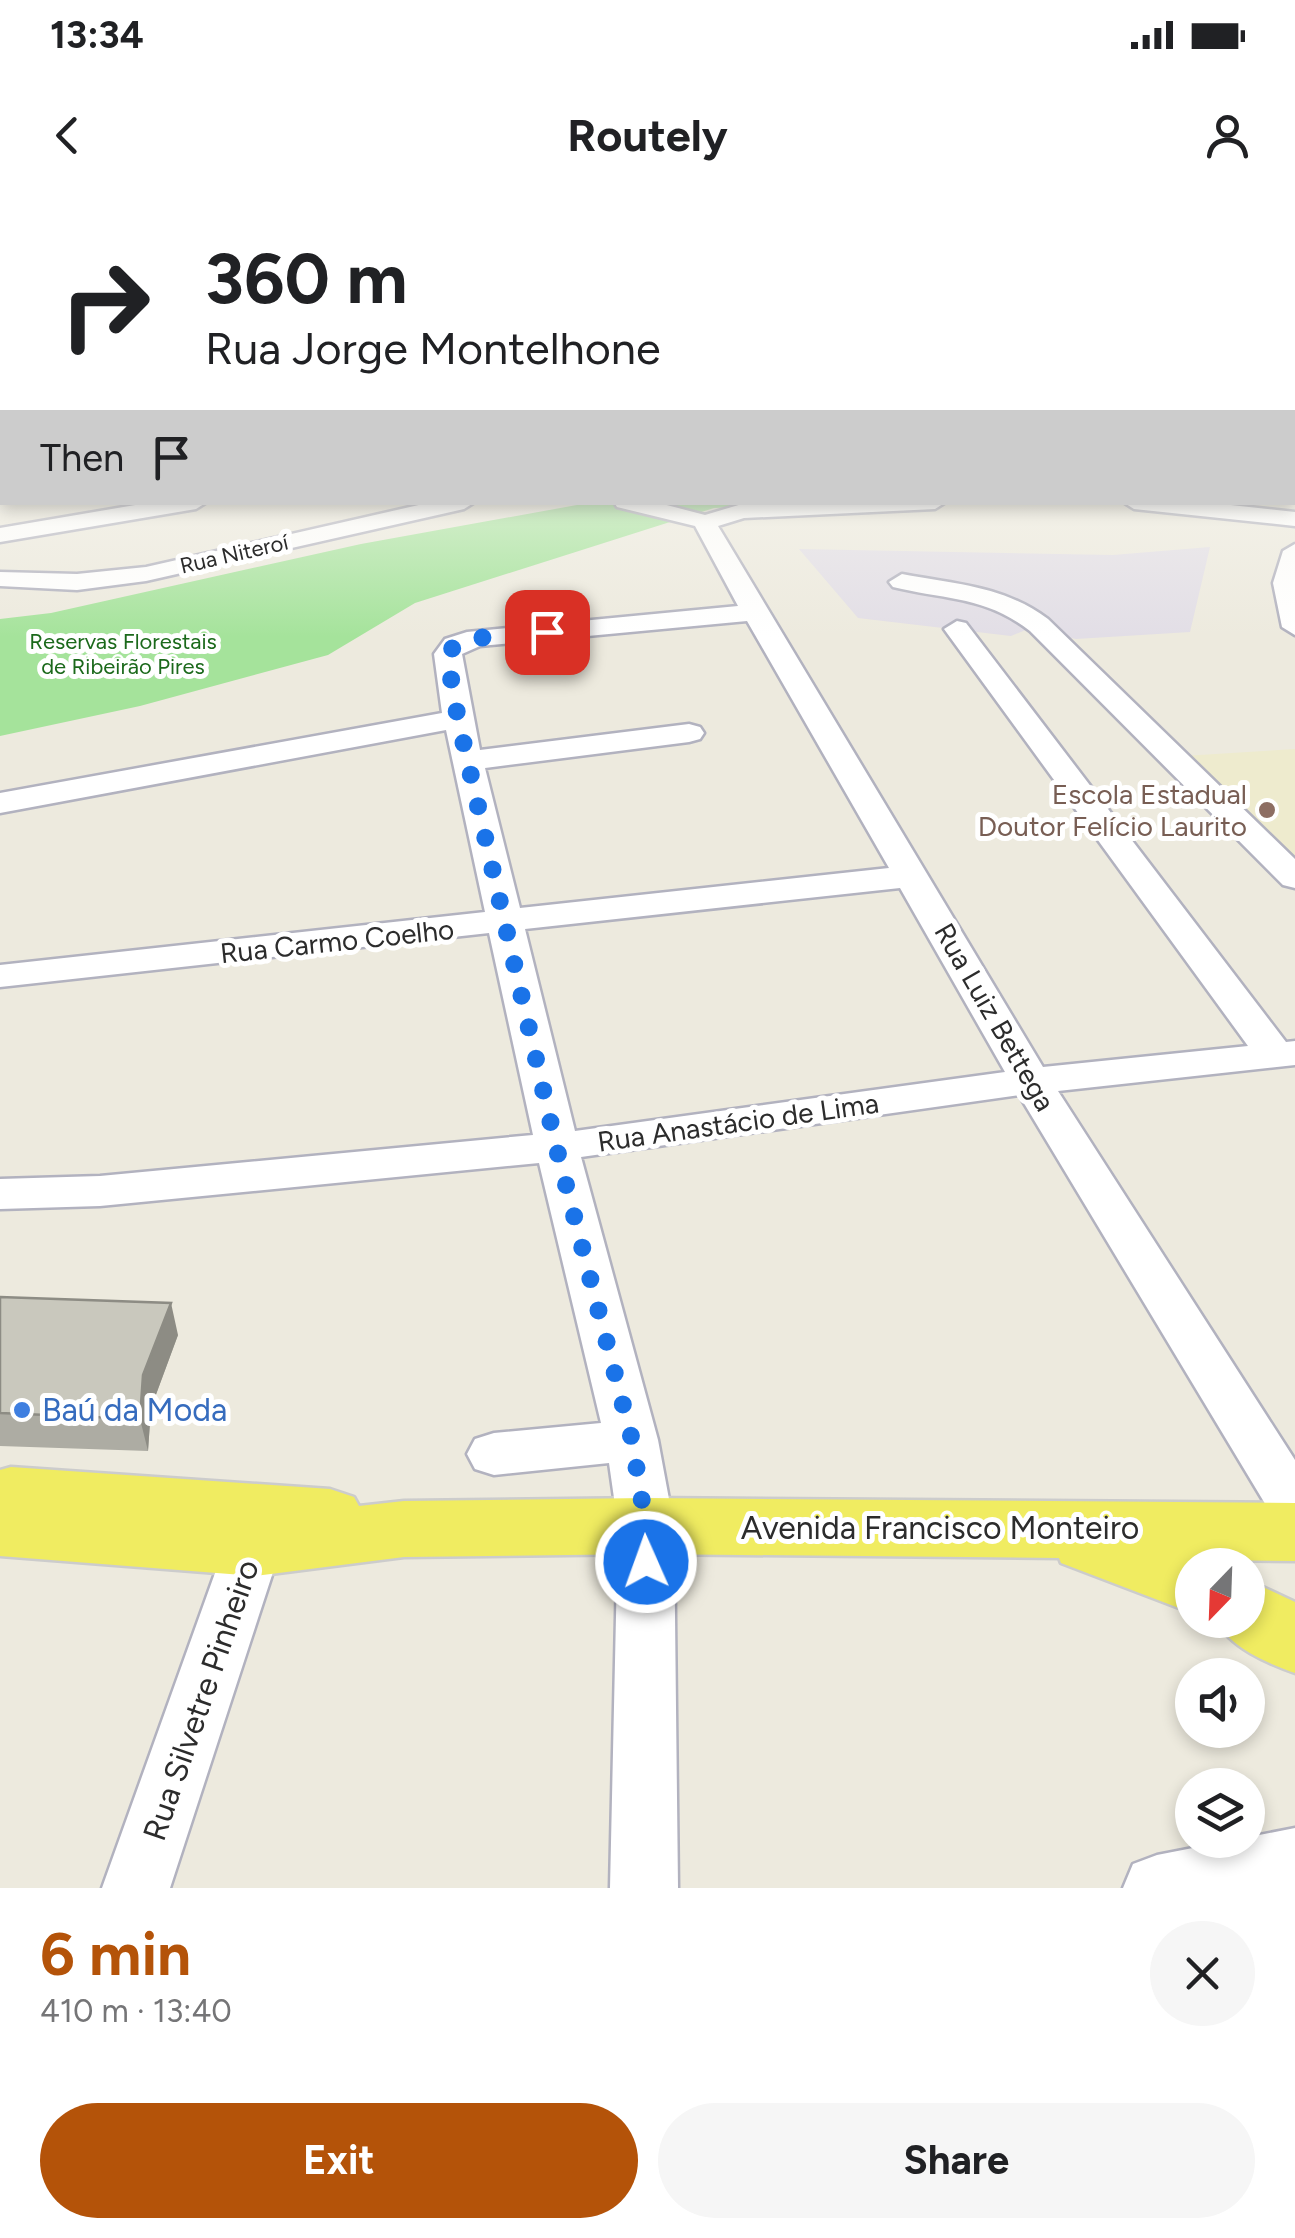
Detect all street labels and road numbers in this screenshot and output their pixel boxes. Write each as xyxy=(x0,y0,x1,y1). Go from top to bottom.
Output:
street label: Rua Niteroí xyxy=(177,528,292,580)
street label: Rua Carmo Coelho xyxy=(218,912,456,970)
street label: Rua Luiz Bettega xyxy=(927,917,1063,1117)
street label: Rua Anastácio de Lima xyxy=(595,1085,881,1159)
street label: Avenida Francisco Monteiro xyxy=(741,1509,1139,1547)
street label: Rua Silvetre Pinheiro xyxy=(135,1555,267,1845)

